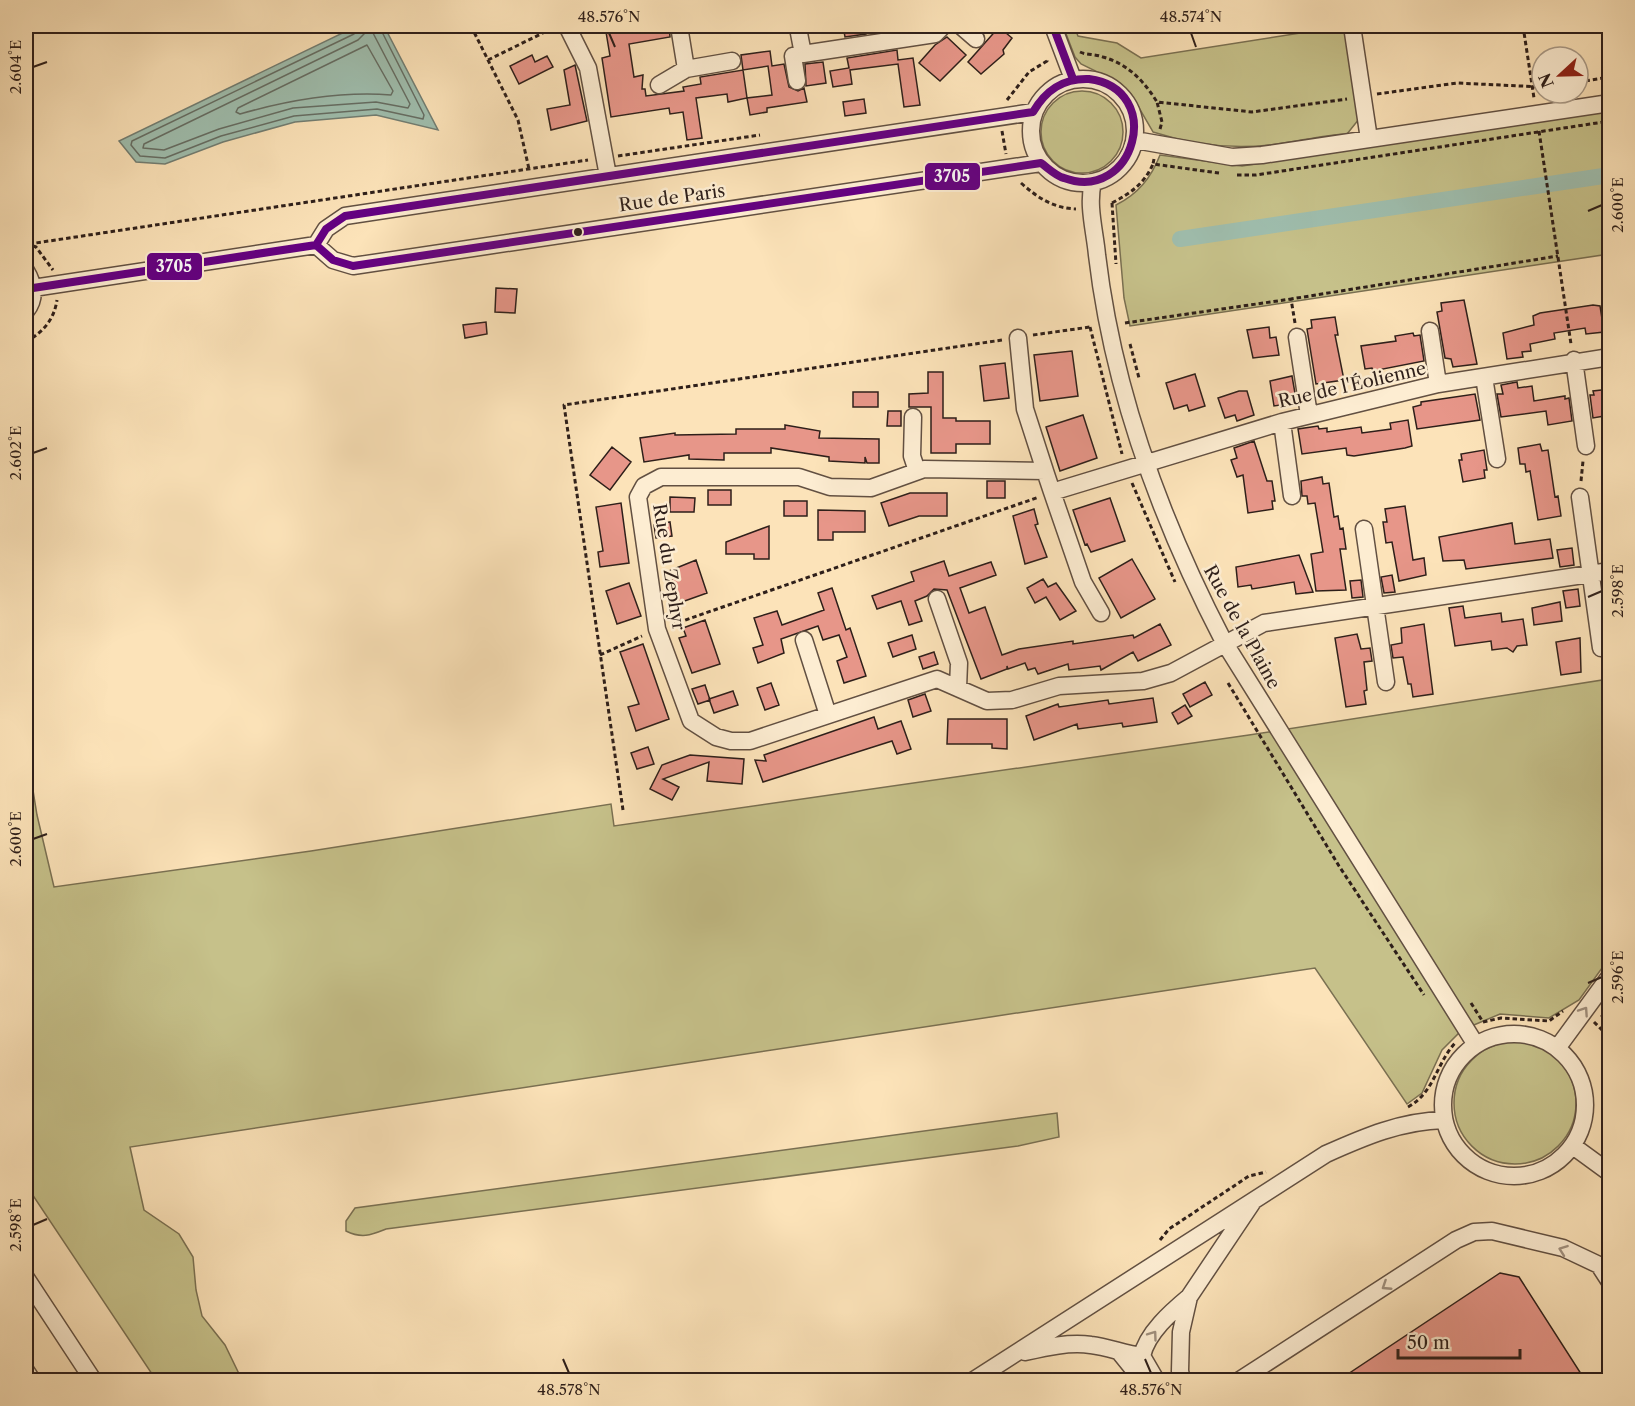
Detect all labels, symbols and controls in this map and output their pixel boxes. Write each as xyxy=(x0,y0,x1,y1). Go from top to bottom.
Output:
text: 48.576°N xyxy=(578,7,640,26)
text: 48.574°N xyxy=(1160,7,1222,26)
text: 2.604°E xyxy=(6,40,25,94)
north arrow xyxy=(1530,45,1590,105)
text: N xyxy=(1534,70,1558,91)
line badge: 3705 xyxy=(924,162,981,191)
text: 3705 xyxy=(934,166,970,186)
text: 2.600°E xyxy=(1608,177,1627,233)
street label: Rue de Paris xyxy=(617,180,727,216)
unlabelled marker xyxy=(572,226,584,238)
line badge: 3705 xyxy=(146,252,203,281)
text: 3705 xyxy=(156,256,192,276)
street label: Rue de l'Éolienne xyxy=(1276,356,1428,413)
text: 2.602°E xyxy=(6,426,25,480)
street label: Rue du Zephyr xyxy=(648,502,690,632)
street label: Rue de la Plaine xyxy=(1199,561,1285,693)
text: 2.598°E xyxy=(1608,564,1627,618)
text: 2.600°E xyxy=(6,811,25,867)
text: 2.596°E xyxy=(1608,950,1627,1004)
one-way arrow xyxy=(1577,1007,1588,1018)
text: 2.598°E xyxy=(6,1198,25,1252)
one-way arrow xyxy=(1558,1244,1569,1257)
one-way arrow xyxy=(1382,1279,1393,1290)
scale bar xyxy=(1398,1322,1520,1360)
one-way arrow xyxy=(1146,1331,1157,1342)
text: 50 m xyxy=(1407,1332,1450,1354)
text: 48.578°N xyxy=(537,1380,601,1399)
text: 48.576°N xyxy=(1120,1380,1182,1399)

